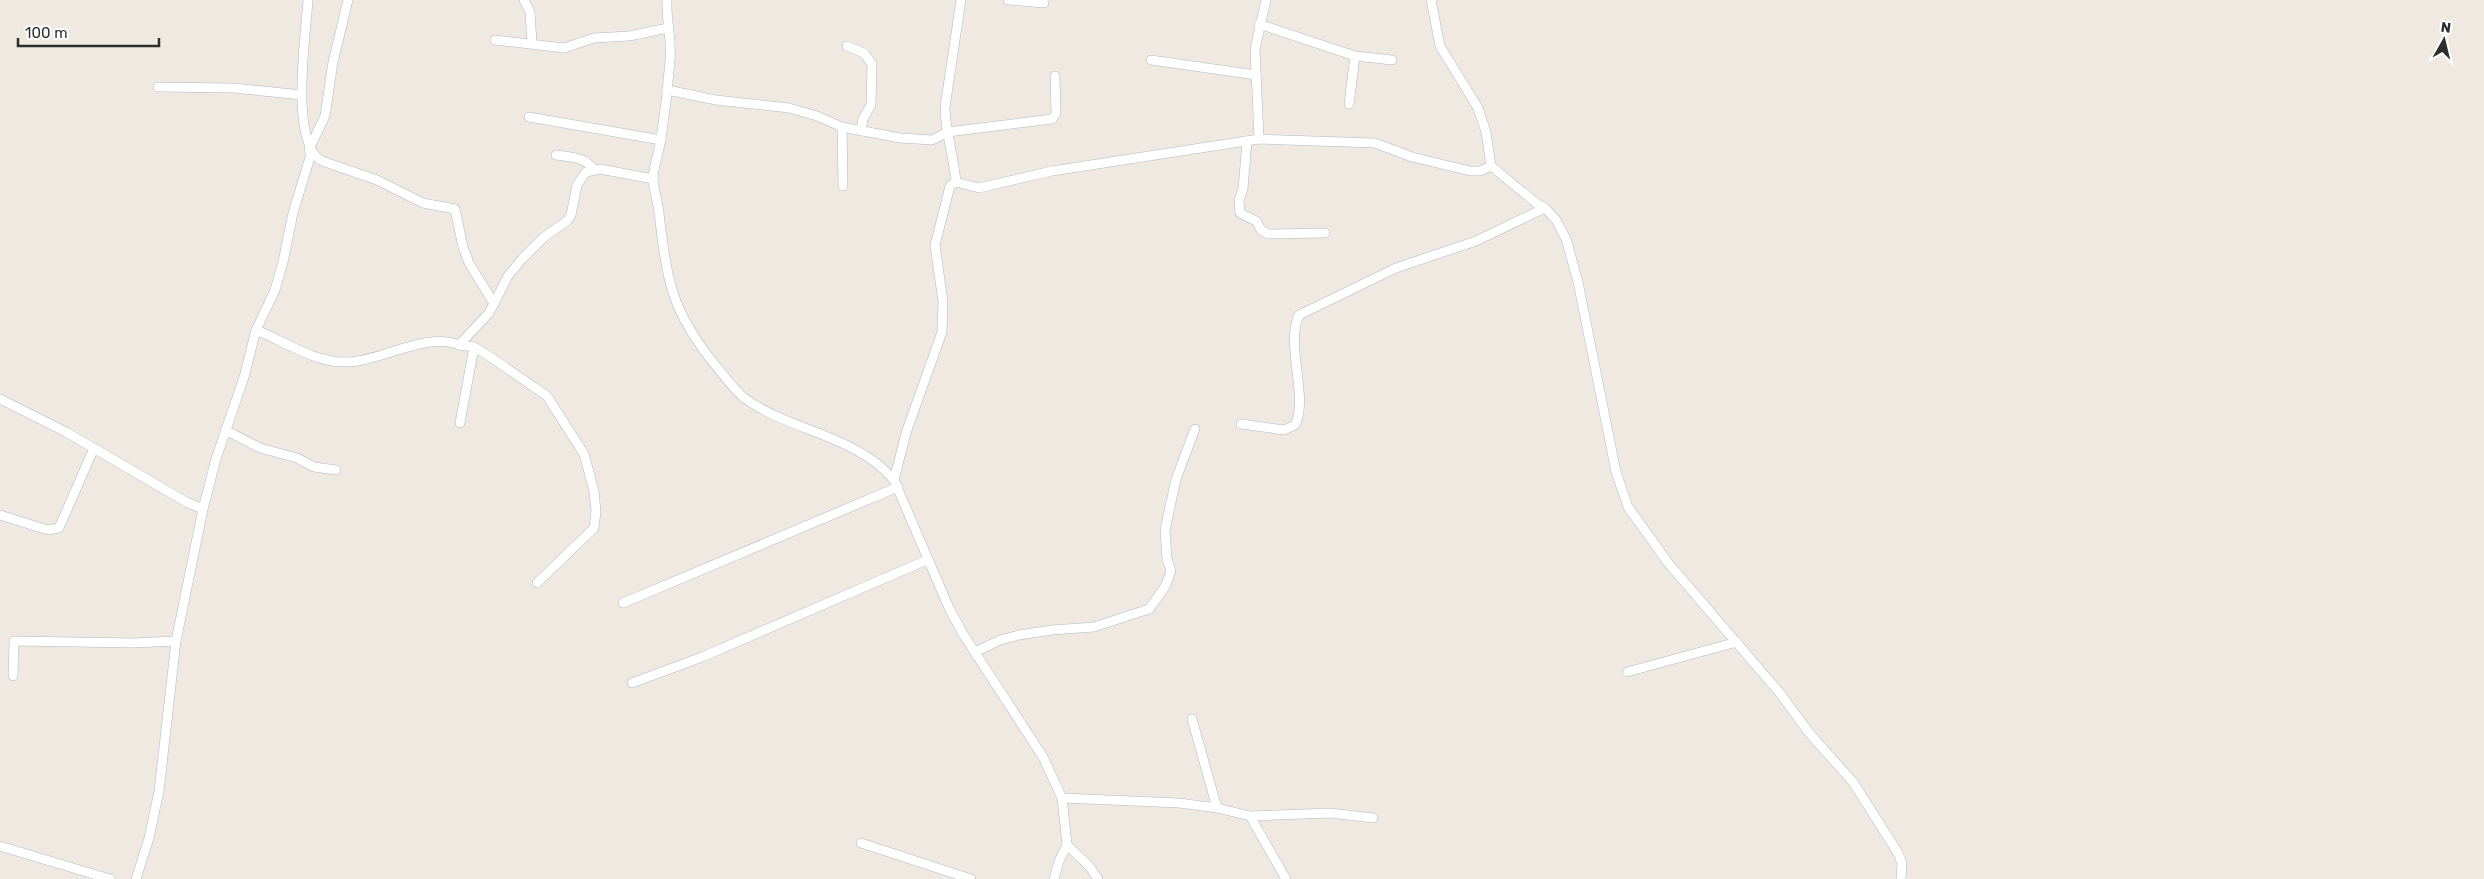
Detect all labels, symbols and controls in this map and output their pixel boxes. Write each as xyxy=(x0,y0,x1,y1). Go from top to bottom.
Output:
scale bar xyxy=(18,15,159,47)
north arrow xyxy=(2419,15,2469,65)
text: N xyxy=(2440,19,2452,37)
text: 100 m xyxy=(25,24,67,42)

